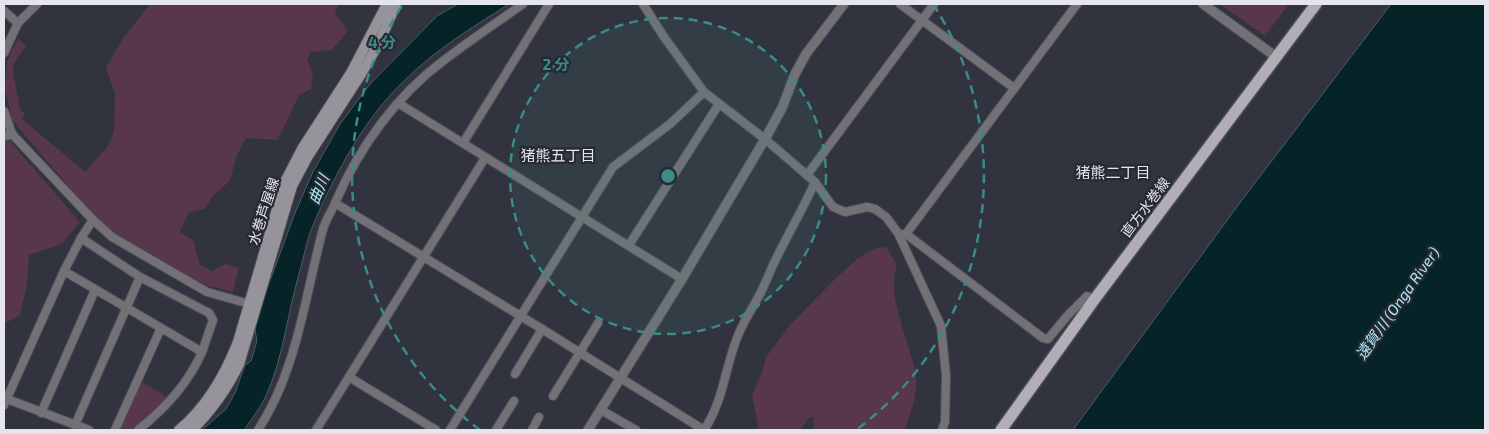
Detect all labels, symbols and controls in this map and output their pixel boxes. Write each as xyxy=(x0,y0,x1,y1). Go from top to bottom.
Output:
text: 4 分 xyxy=(368,33,396,51)
text: 2 分 xyxy=(543,55,569,73)
district label: 猪熊五丁目 xyxy=(520,146,596,164)
district label: 猪熊二丁目 xyxy=(1075,163,1151,181)
centre of rings xyxy=(659,167,677,185)
water label: 曲川 xyxy=(304,170,333,206)
street label: 直方水巻線 xyxy=(1117,174,1173,240)
street label: 水巻芦屋線 xyxy=(244,175,282,247)
water label: 遠賀川 (Onga River) xyxy=(1351,243,1443,363)

